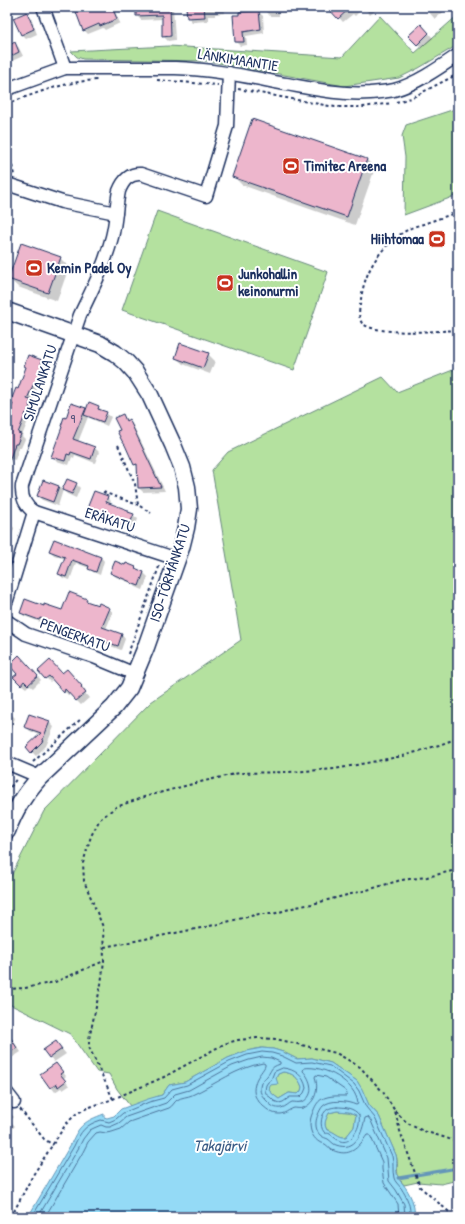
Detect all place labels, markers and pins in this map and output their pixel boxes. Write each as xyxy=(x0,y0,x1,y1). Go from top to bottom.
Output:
place label: Timitec Areena xyxy=(303,155,386,176)
sports icon: Timitec Areena xyxy=(281,156,301,176)
place label: Hiihtomaa xyxy=(371,228,424,249)
sports icon: Hiihtomaa xyxy=(427,229,447,249)
place label: Kemin Padel Oy xyxy=(47,257,132,279)
sports icon: Kemin Padel Oy xyxy=(24,258,44,278)
place label: Junkohallin keinonurmi xyxy=(238,263,299,301)
sports icon: Junkohallin keinonurmi xyxy=(215,273,235,293)

